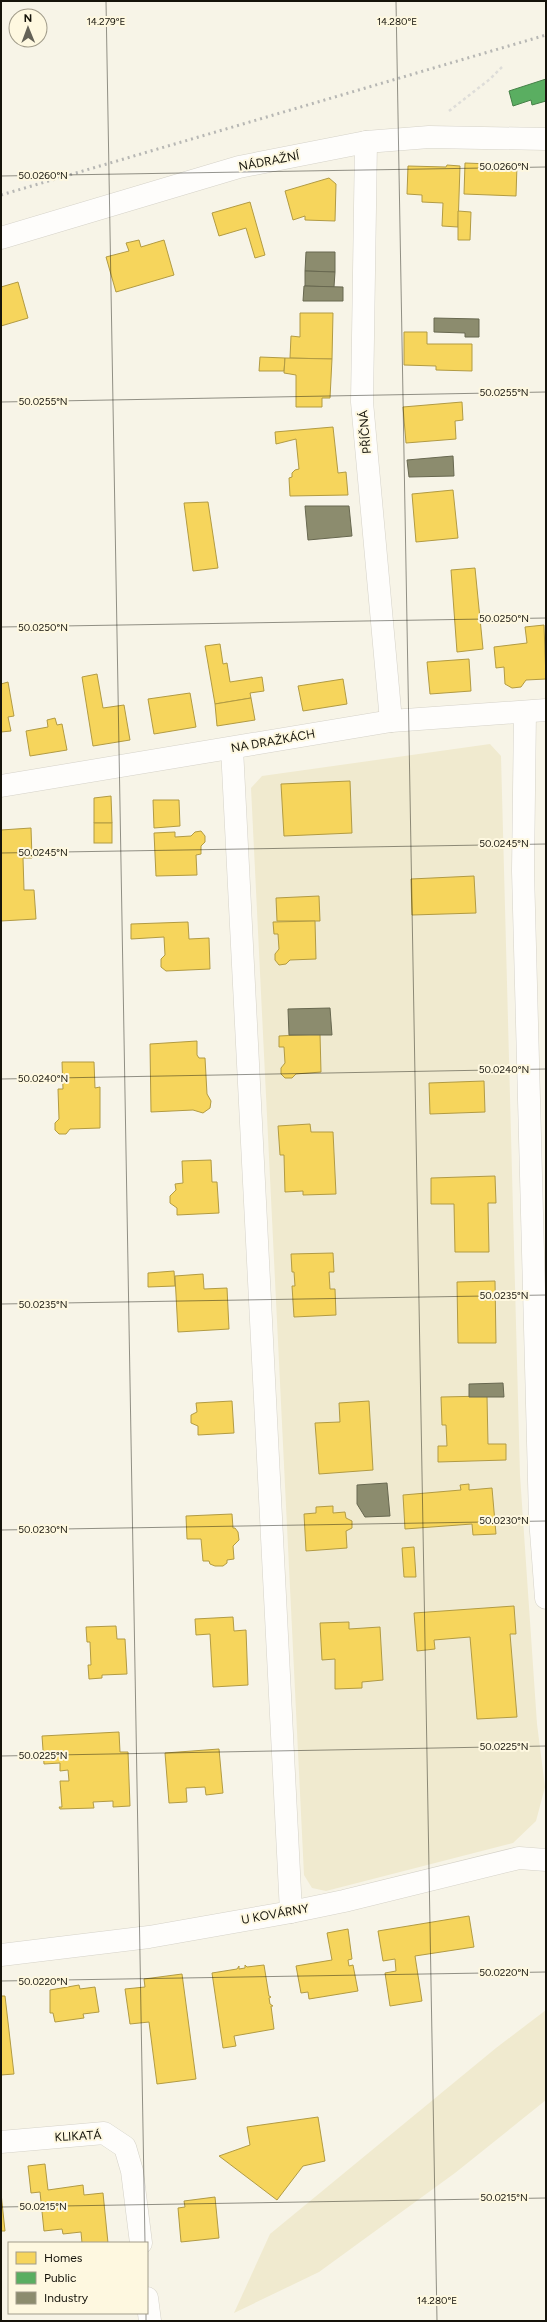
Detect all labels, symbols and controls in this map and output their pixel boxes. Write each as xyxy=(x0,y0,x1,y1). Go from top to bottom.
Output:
north arrow xyxy=(8,8,48,48)
text: N xyxy=(23,12,32,25)
text: 14.279°E xyxy=(87,15,125,28)
text: 14.280°E xyxy=(377,15,417,28)
street label: NÁDRAŽNÍ xyxy=(237,148,301,174)
text: 50.0260°N xyxy=(479,160,529,173)
text: 50.0260°N xyxy=(18,169,68,182)
text: 50.0255°N xyxy=(479,386,529,399)
text: 50.0255°N xyxy=(18,395,68,408)
street label: PŘÍČNÁ xyxy=(356,410,374,454)
text: 50.0250°N xyxy=(479,612,529,625)
text: 50.0250°N xyxy=(18,621,68,634)
street label: NA DRAŽKÁCH xyxy=(230,727,316,755)
text: 50.0245°N xyxy=(479,837,529,850)
text: 50.0245°N xyxy=(18,846,68,859)
text: 50.0240°N xyxy=(479,1063,529,1076)
text: 50.0240°N xyxy=(18,1072,68,1085)
text: 50.0235°N xyxy=(480,1289,528,1302)
text: 50.0235°N xyxy=(19,1298,67,1311)
text: 50.0230°N xyxy=(479,1514,529,1527)
text: 50.0230°N xyxy=(18,1523,68,1536)
text: 50.0225°N xyxy=(479,1740,529,1753)
text: 50.0225°N xyxy=(18,1749,68,1762)
street label: U KOVÁRNY xyxy=(240,1901,311,1927)
text: 50.0220°N xyxy=(479,1966,529,1979)
text: 50.0220°N xyxy=(18,1975,68,1988)
street label: KLIKATÁ xyxy=(54,2128,102,2144)
text: 50.0215°N xyxy=(480,2191,528,2204)
text: 50.0215°N xyxy=(19,2200,67,2213)
legend xyxy=(8,2242,148,2314)
text: Homes xyxy=(44,2251,83,2265)
text: Public xyxy=(44,2271,77,2285)
text: Industry xyxy=(44,2291,89,2305)
text: 14.280°E xyxy=(417,2294,457,2307)

